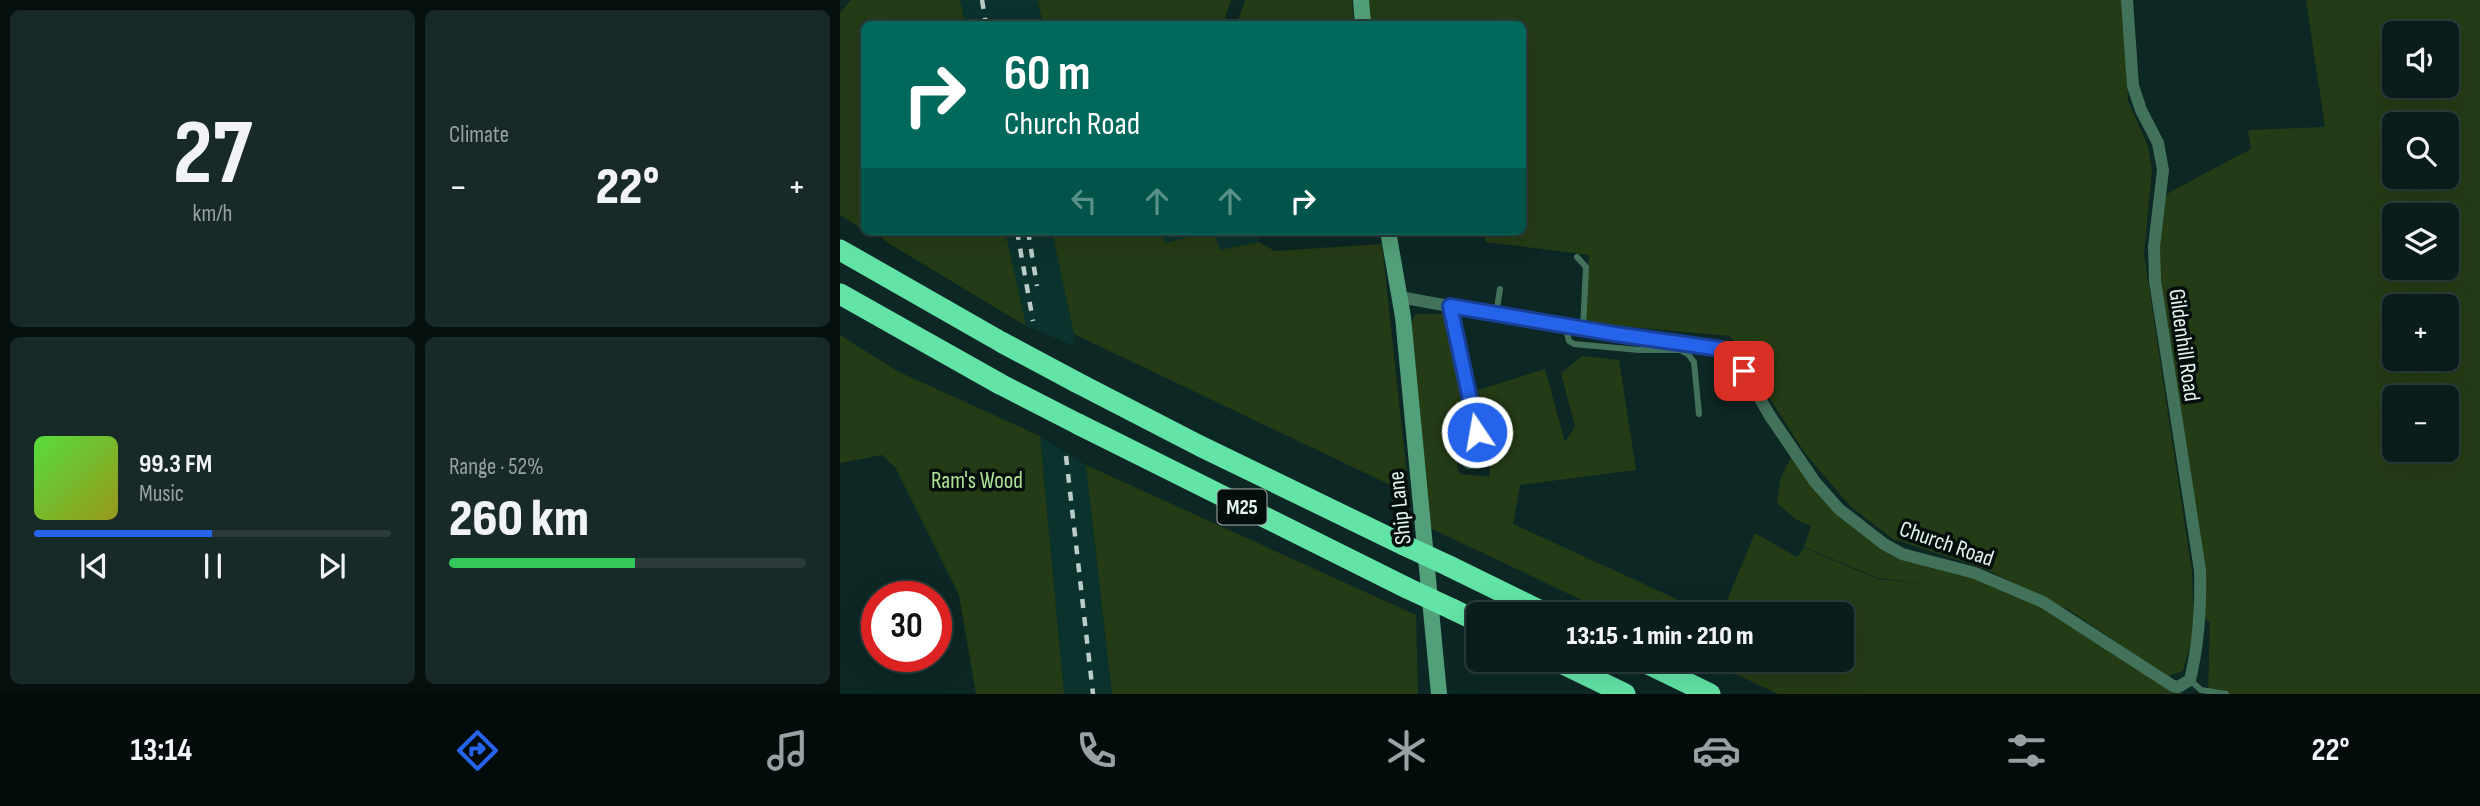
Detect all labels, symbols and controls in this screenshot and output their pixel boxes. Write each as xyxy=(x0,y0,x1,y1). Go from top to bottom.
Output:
map controls xyxy=(2382,21,2459,462)
button: sound xyxy=(2382,21,2459,98)
text: 60 m xyxy=(1004,45,1091,104)
icon: right xyxy=(889,49,980,140)
text: 27 xyxy=(173,100,252,209)
text: Church Road xyxy=(1004,105,1140,144)
button: search xyxy=(2382,112,2459,189)
text: Climate xyxy=(449,121,509,149)
text: 22° xyxy=(596,156,659,219)
text: − xyxy=(449,165,468,210)
text: + xyxy=(787,165,806,210)
icon: left xyxy=(1065,182,1103,220)
icon: ahead xyxy=(1138,182,1176,220)
icon: ahead xyxy=(1211,182,1249,220)
icon: right xyxy=(1284,182,1322,220)
text: km/h xyxy=(193,200,232,228)
button: layers xyxy=(2382,203,2459,280)
street label: Gildenhill Road xyxy=(2162,287,2206,403)
button: + xyxy=(2382,294,2459,371)
pin xyxy=(1714,341,1774,401)
icon: arrive xyxy=(1725,352,1763,390)
button: − xyxy=(2382,385,2459,462)
position arrow xyxy=(1440,395,1514,469)
text: 99.3 FM xyxy=(139,449,212,480)
text: Range · 52% xyxy=(449,453,544,481)
park label: Ram's Wood xyxy=(931,467,1023,495)
street label: Ship Lane xyxy=(1382,470,1418,546)
text: Music xyxy=(139,480,184,508)
text: 260 km xyxy=(449,488,589,551)
road number: M25 xyxy=(1218,490,1266,524)
street label: Church Road xyxy=(1896,515,1998,573)
icon: previous xyxy=(75,547,113,585)
icon: pause xyxy=(194,547,232,585)
icon: next xyxy=(313,547,351,585)
speed limit sign: 30 xyxy=(861,581,952,672)
text: 13:15 · 1 min · 210 m xyxy=(1567,621,1753,652)
icon: directions xyxy=(453,726,502,775)
icon: music xyxy=(763,726,812,775)
icon: phone xyxy=(1072,726,1121,775)
icon: climate xyxy=(1382,726,1431,775)
icon: car xyxy=(1692,726,1741,775)
icon: filters xyxy=(2002,726,2051,775)
text: 13:14 xyxy=(130,731,192,770)
text: 22° xyxy=(2311,731,2350,770)

